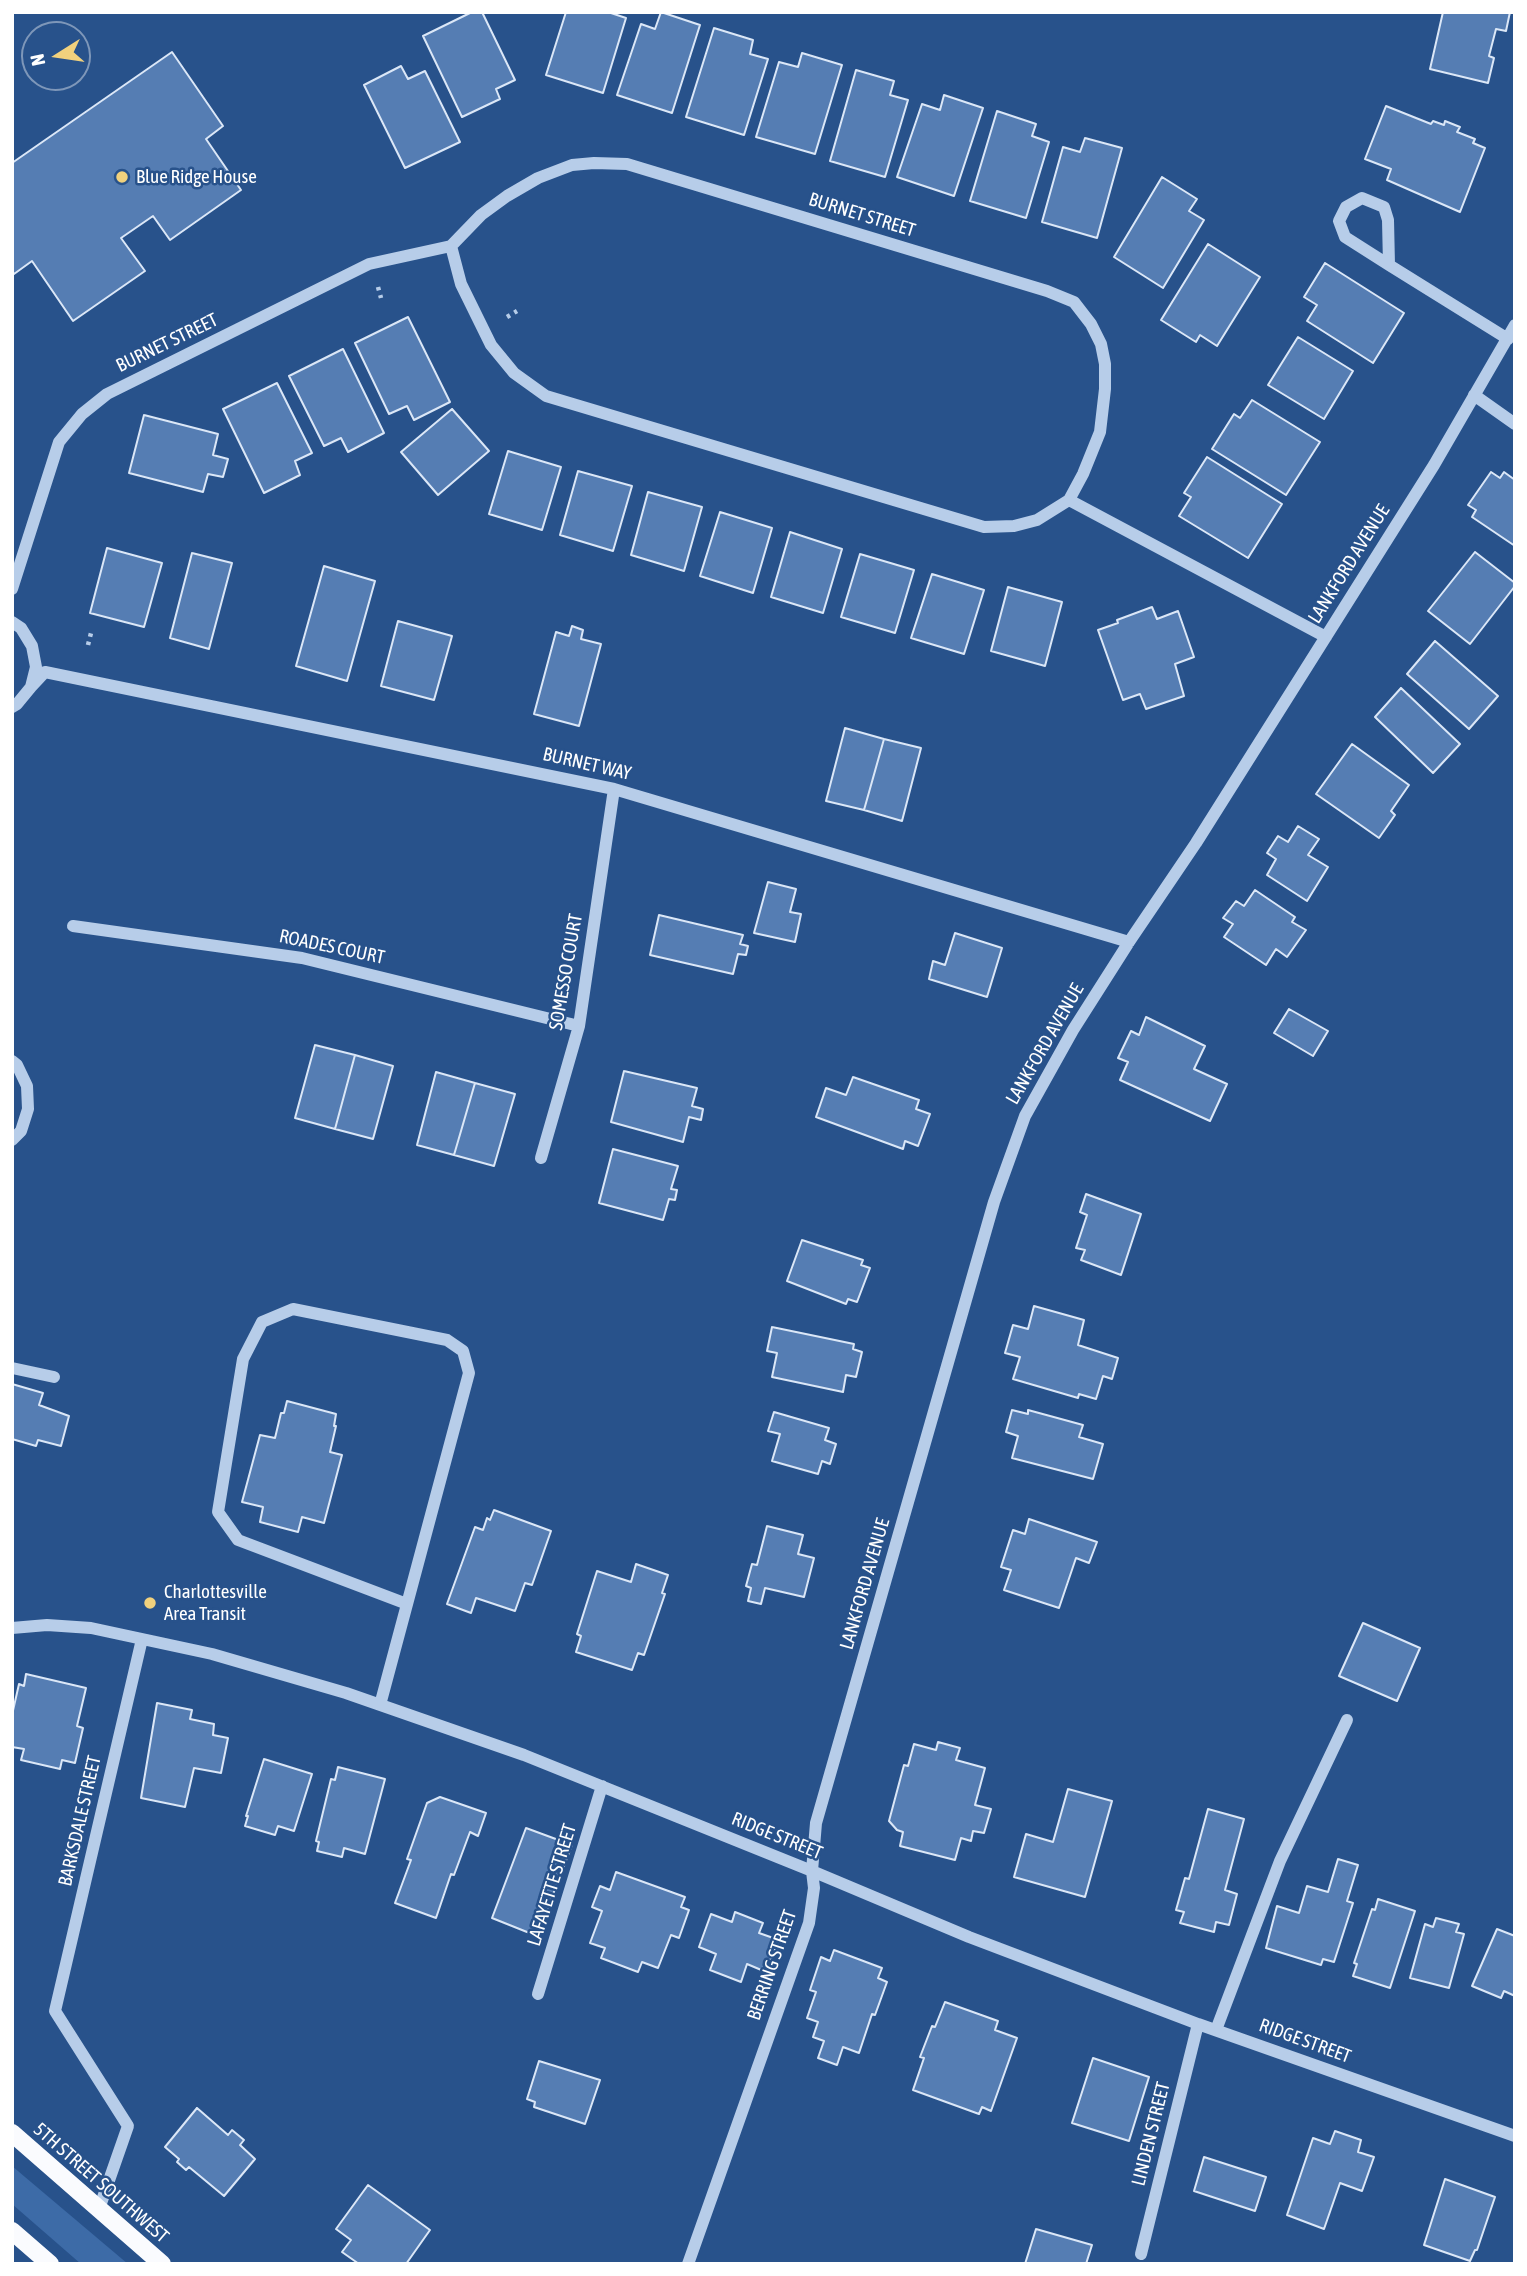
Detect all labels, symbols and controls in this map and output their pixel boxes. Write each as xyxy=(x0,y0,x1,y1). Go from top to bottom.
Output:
north arrow xyxy=(21,21,91,91)
text: N xyxy=(25,52,49,68)
place label: Blue Ridge House xyxy=(136,166,257,188)
marker: Blue Ridge House xyxy=(114,169,130,185)
street label: BURNET STREET xyxy=(806,188,918,242)
street label: BURNET STREET xyxy=(112,309,222,377)
street label: LANKFORD AVENUE xyxy=(1303,500,1395,628)
street label: BURNET WAY xyxy=(541,743,633,785)
street label: SOMESSO COURT xyxy=(545,912,587,1032)
street label: ROADES COURT xyxy=(277,925,387,969)
street label: LANKFORD AVENUE xyxy=(1001,980,1089,1108)
street label: LANKFORD AVENUE xyxy=(835,1516,895,1652)
place label: Charlottesville Area Transit xyxy=(164,1581,267,1625)
marker: Charlottesville Area Transit xyxy=(142,1595,158,1611)
street label: BARKSDALE STREET xyxy=(54,1753,106,1889)
street label: RIDGE STREET xyxy=(728,1807,826,1865)
street label: LAFAYETTE STREET xyxy=(523,1821,581,1949)
street label: BERRING STREET xyxy=(742,1907,802,2023)
street label: RIDGE STREET xyxy=(1256,2014,1354,2068)
street label: LINDEN STREET xyxy=(1127,2080,1175,2188)
street label: 5TH STREET SOUTHWEST xyxy=(29,2118,173,2248)

